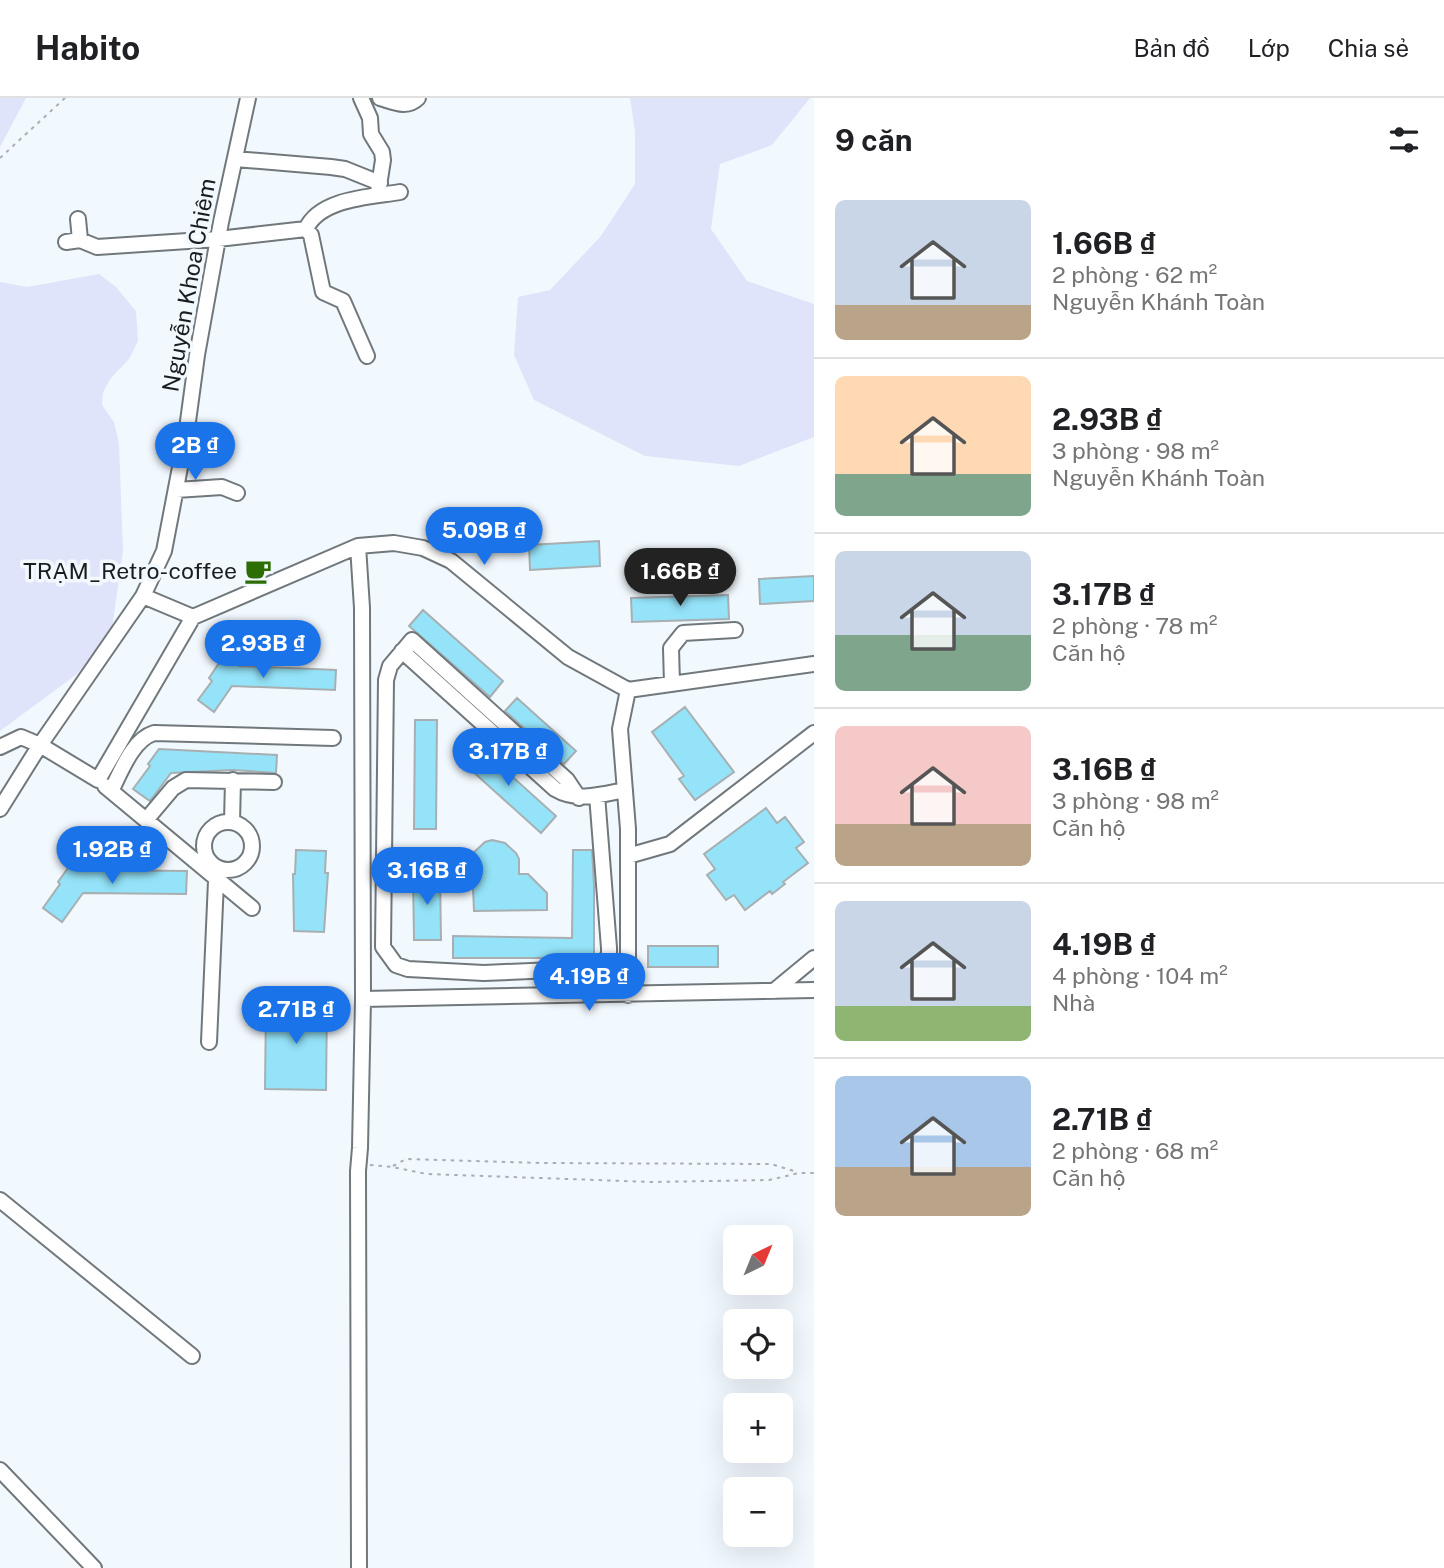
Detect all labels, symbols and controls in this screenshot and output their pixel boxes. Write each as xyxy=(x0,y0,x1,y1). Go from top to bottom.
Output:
text: Habito xyxy=(35,29,140,67)
text: Bản đồ xyxy=(1133,34,1210,62)
text: Lớp xyxy=(1248,34,1290,62)
text: Chia sẻ xyxy=(1328,34,1409,62)
icon: filters xyxy=(1385,121,1423,159)
text: 9 căn xyxy=(835,122,912,158)
street label: Nguyễn Khoa Chiêm xyxy=(156,176,221,394)
text: 1.66B ₫ xyxy=(1052,225,1156,261)
icon: home xyxy=(891,228,975,312)
text: 2 phòng · 62 m² xyxy=(1052,261,1217,288)
text: Nguyễn Khánh Toàn xyxy=(1052,288,1265,315)
text: 2.93B ₫ xyxy=(1052,401,1162,437)
icon: home xyxy=(891,404,975,488)
pin: 2B ₫ xyxy=(154,422,236,482)
text: 2B ₫ xyxy=(171,431,219,458)
text: 3 phòng · 98 m² xyxy=(1052,437,1219,464)
text: Nguyễn Khánh Toàn xyxy=(1052,464,1265,491)
pin: 5.09B ₫ xyxy=(419,508,549,567)
text: 5.09B ₫ xyxy=(442,516,526,543)
pin: 1.66B ₫ xyxy=(615,548,745,608)
cafe icon: TRẠM_Retro-coffee xyxy=(243,556,273,586)
place label: TRẠM_Retro-coffee xyxy=(23,557,237,584)
text: 1.66B ₫ xyxy=(640,557,720,584)
text: 3.17B ₫ xyxy=(1052,576,1155,612)
icon: home xyxy=(891,579,975,663)
text: 2 phòng · 78 m² xyxy=(1052,612,1217,639)
pin: 2.93B ₫ xyxy=(198,620,328,680)
text: 2.93B ₫ xyxy=(221,629,305,656)
text: Căn hộ xyxy=(1052,639,1126,666)
pin: 3.17B ₫ xyxy=(443,728,573,788)
text: 3.17B ₫ xyxy=(469,737,548,764)
text: 3.16B ₫ xyxy=(1052,751,1156,787)
icon: home xyxy=(891,754,975,838)
text: 3 phòng · 98 m² xyxy=(1052,787,1219,814)
text: Căn hộ xyxy=(1052,814,1126,841)
pin: 1.92B ₫ xyxy=(47,826,177,886)
text: 1.92B ₫ xyxy=(72,835,152,862)
pin: 3.16B ₫ xyxy=(362,848,492,907)
text: 3.16B ₫ xyxy=(387,856,467,883)
text: 4.19B ₫ xyxy=(1052,926,1156,962)
icon: home xyxy=(891,929,975,1013)
pin: 4.19B ₫ xyxy=(524,954,654,1013)
text: 4.19B ₫ xyxy=(549,962,629,989)
text: 4 phòng · 104 m² xyxy=(1052,962,1228,989)
pin: 2.71B ₫ xyxy=(231,986,361,1046)
text: Nhà xyxy=(1052,989,1095,1016)
text: 2.71B ₫ xyxy=(258,995,334,1022)
text: 2.71B ₫ xyxy=(1052,1101,1152,1137)
icon: home xyxy=(891,1104,975,1188)
text: 2 phòng · 68 m² xyxy=(1052,1137,1218,1164)
text: Căn hộ xyxy=(1052,1164,1126,1191)
north arrow xyxy=(723,1225,793,1295)
map controls xyxy=(723,1225,793,1547)
button: locate xyxy=(723,1309,793,1379)
button: + xyxy=(723,1393,793,1463)
button: − xyxy=(723,1477,793,1547)

